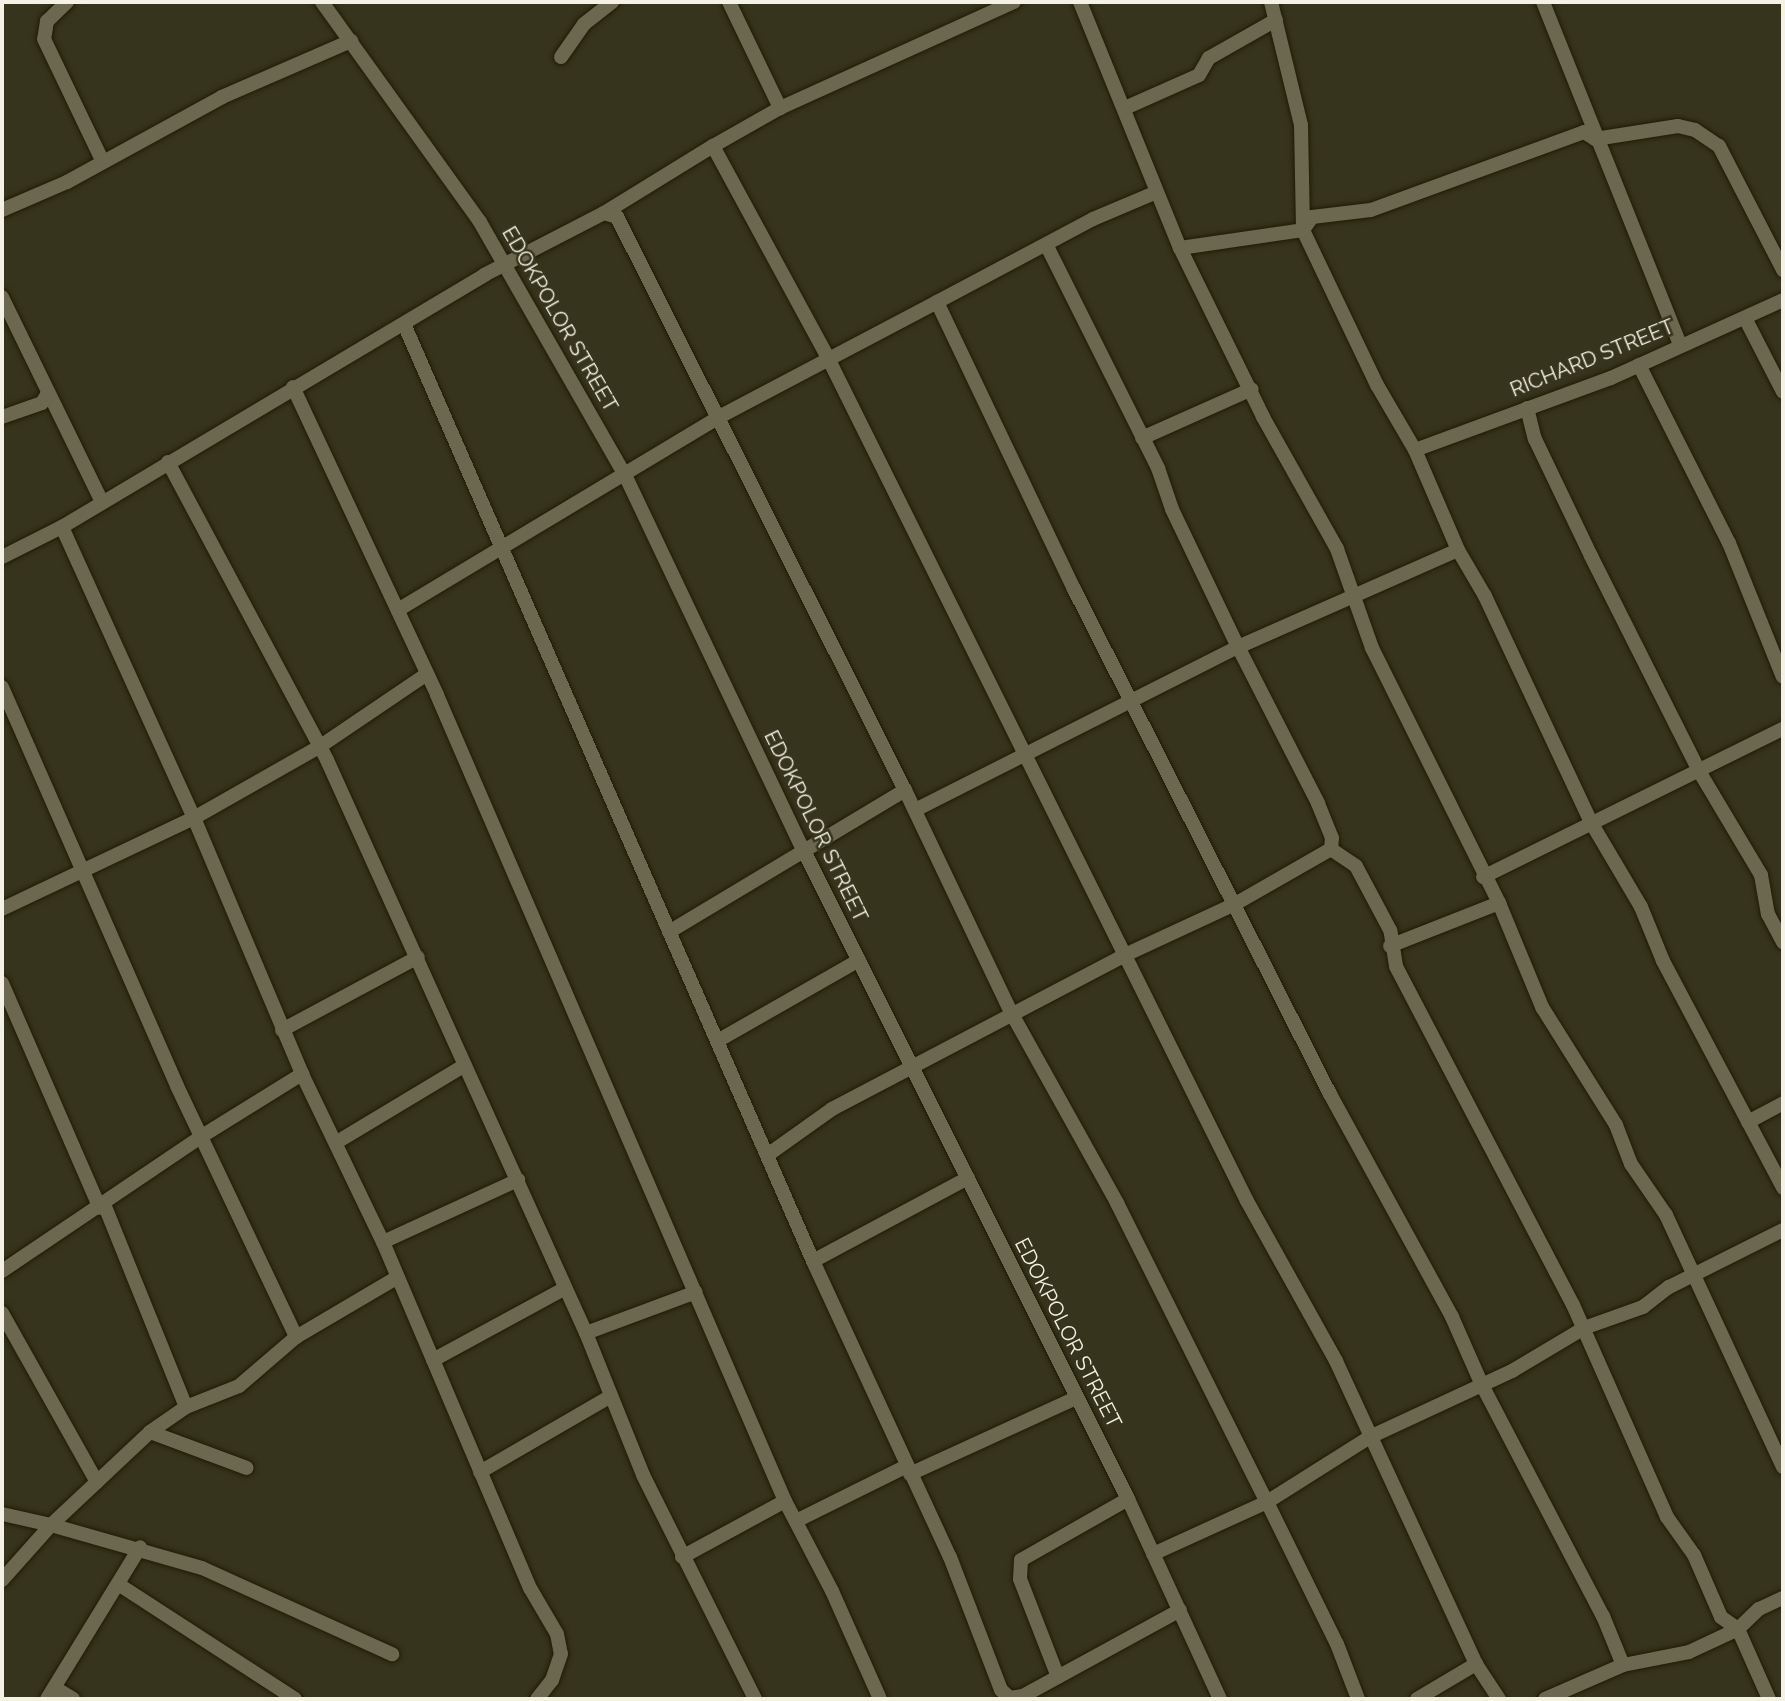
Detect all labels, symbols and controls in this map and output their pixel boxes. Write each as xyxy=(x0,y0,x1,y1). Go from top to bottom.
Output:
street label: EDOKPOLOR STREET xyxy=(497,222,623,416)
street label: RICHARD STREET xyxy=(1506,314,1678,402)
street label: EDOKPOLOR STREET xyxy=(759,726,873,926)
street label: EDOKPOLOR STREET xyxy=(1009,1234,1127,1432)

